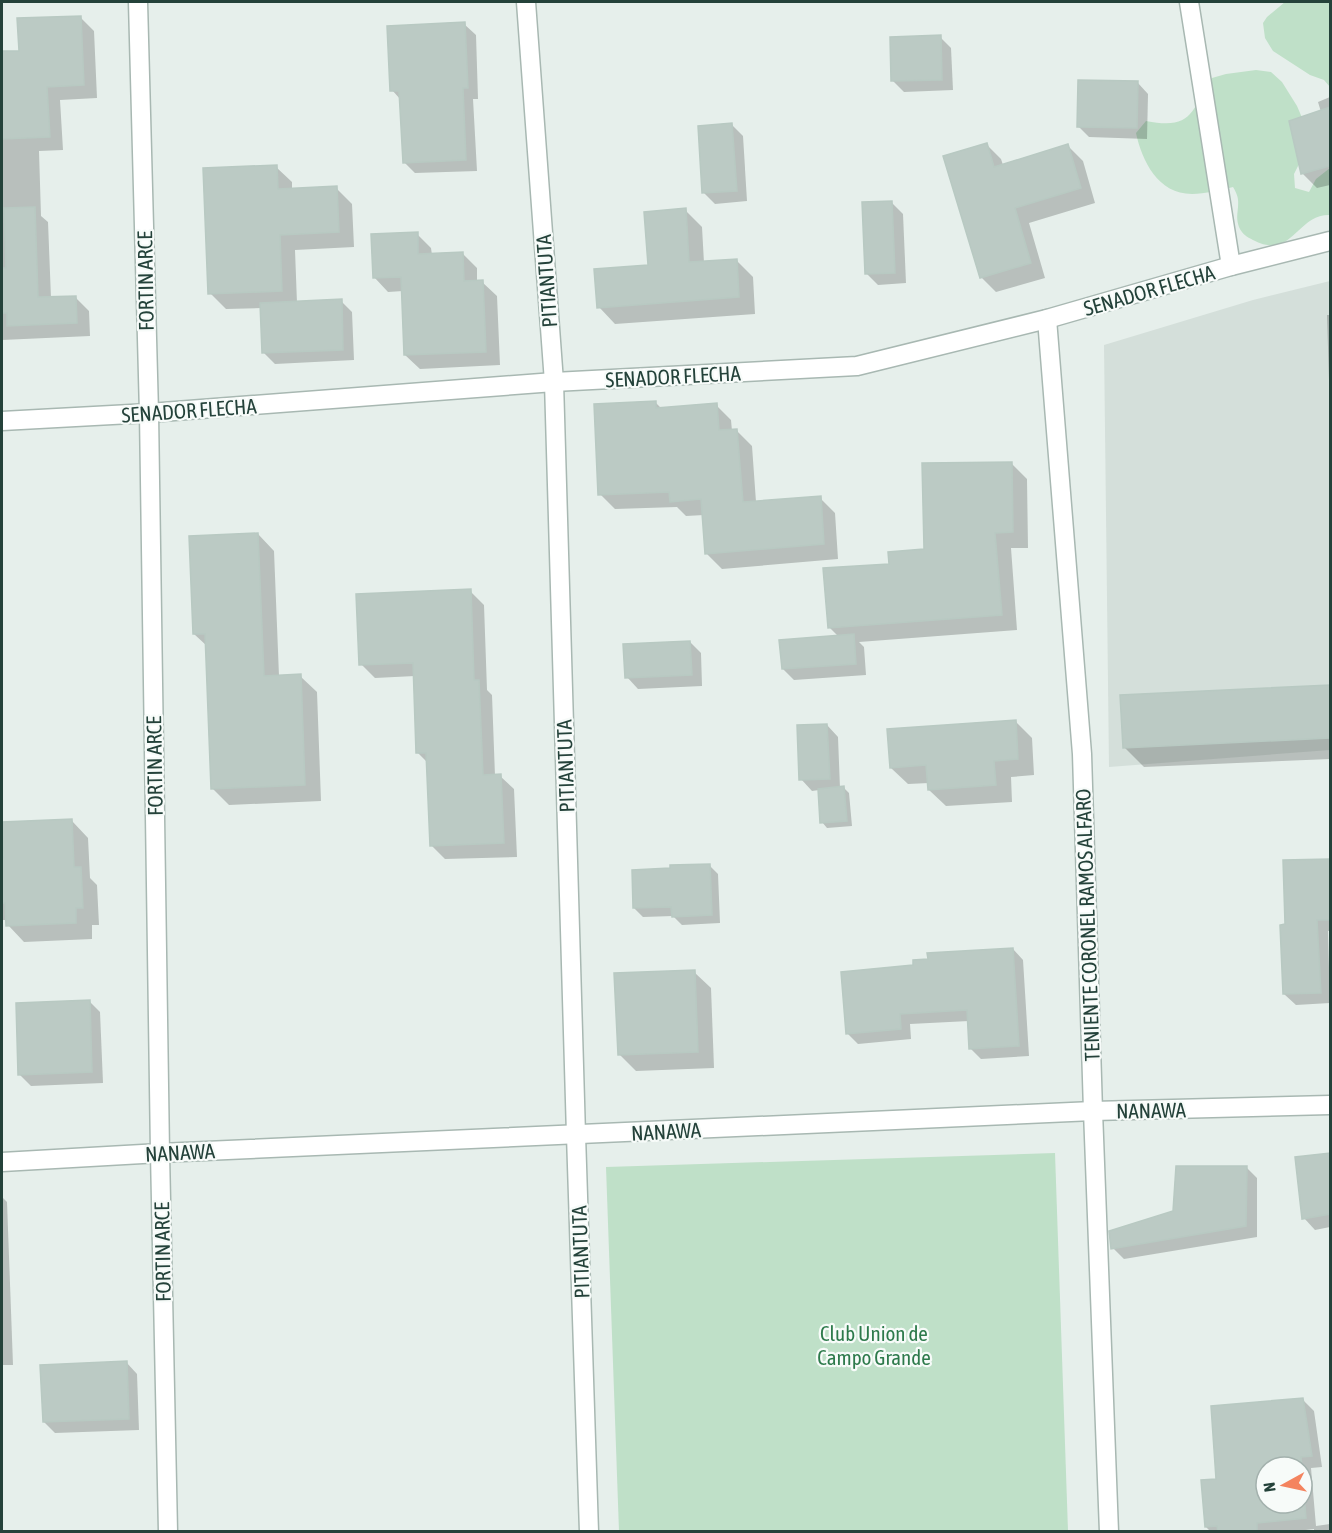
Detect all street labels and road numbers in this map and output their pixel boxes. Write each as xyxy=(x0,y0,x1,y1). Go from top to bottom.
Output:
street label: FORTIN ARCE xyxy=(132,231,158,331)
street label: PITIANTUTA xyxy=(531,233,561,328)
street label: SENADOR FLECHA xyxy=(1081,260,1218,320)
street label: SENADOR FLECHA xyxy=(605,360,742,392)
street label: SENADOR FLECHA xyxy=(121,393,258,427)
street label: FORTIN ARCE xyxy=(141,716,167,816)
street label: PITIANTUTA xyxy=(551,718,579,813)
street label: TENIENTE CORONEL RAMOS ALFARO xyxy=(1070,788,1104,1062)
street label: NANAWA xyxy=(1116,1097,1187,1123)
street label: NANAWA xyxy=(630,1117,702,1145)
street label: NANAWA xyxy=(144,1138,216,1166)
street label: FORTIN ARCE xyxy=(149,1202,175,1302)
street label: PITIANTUTA xyxy=(566,1204,594,1299)

